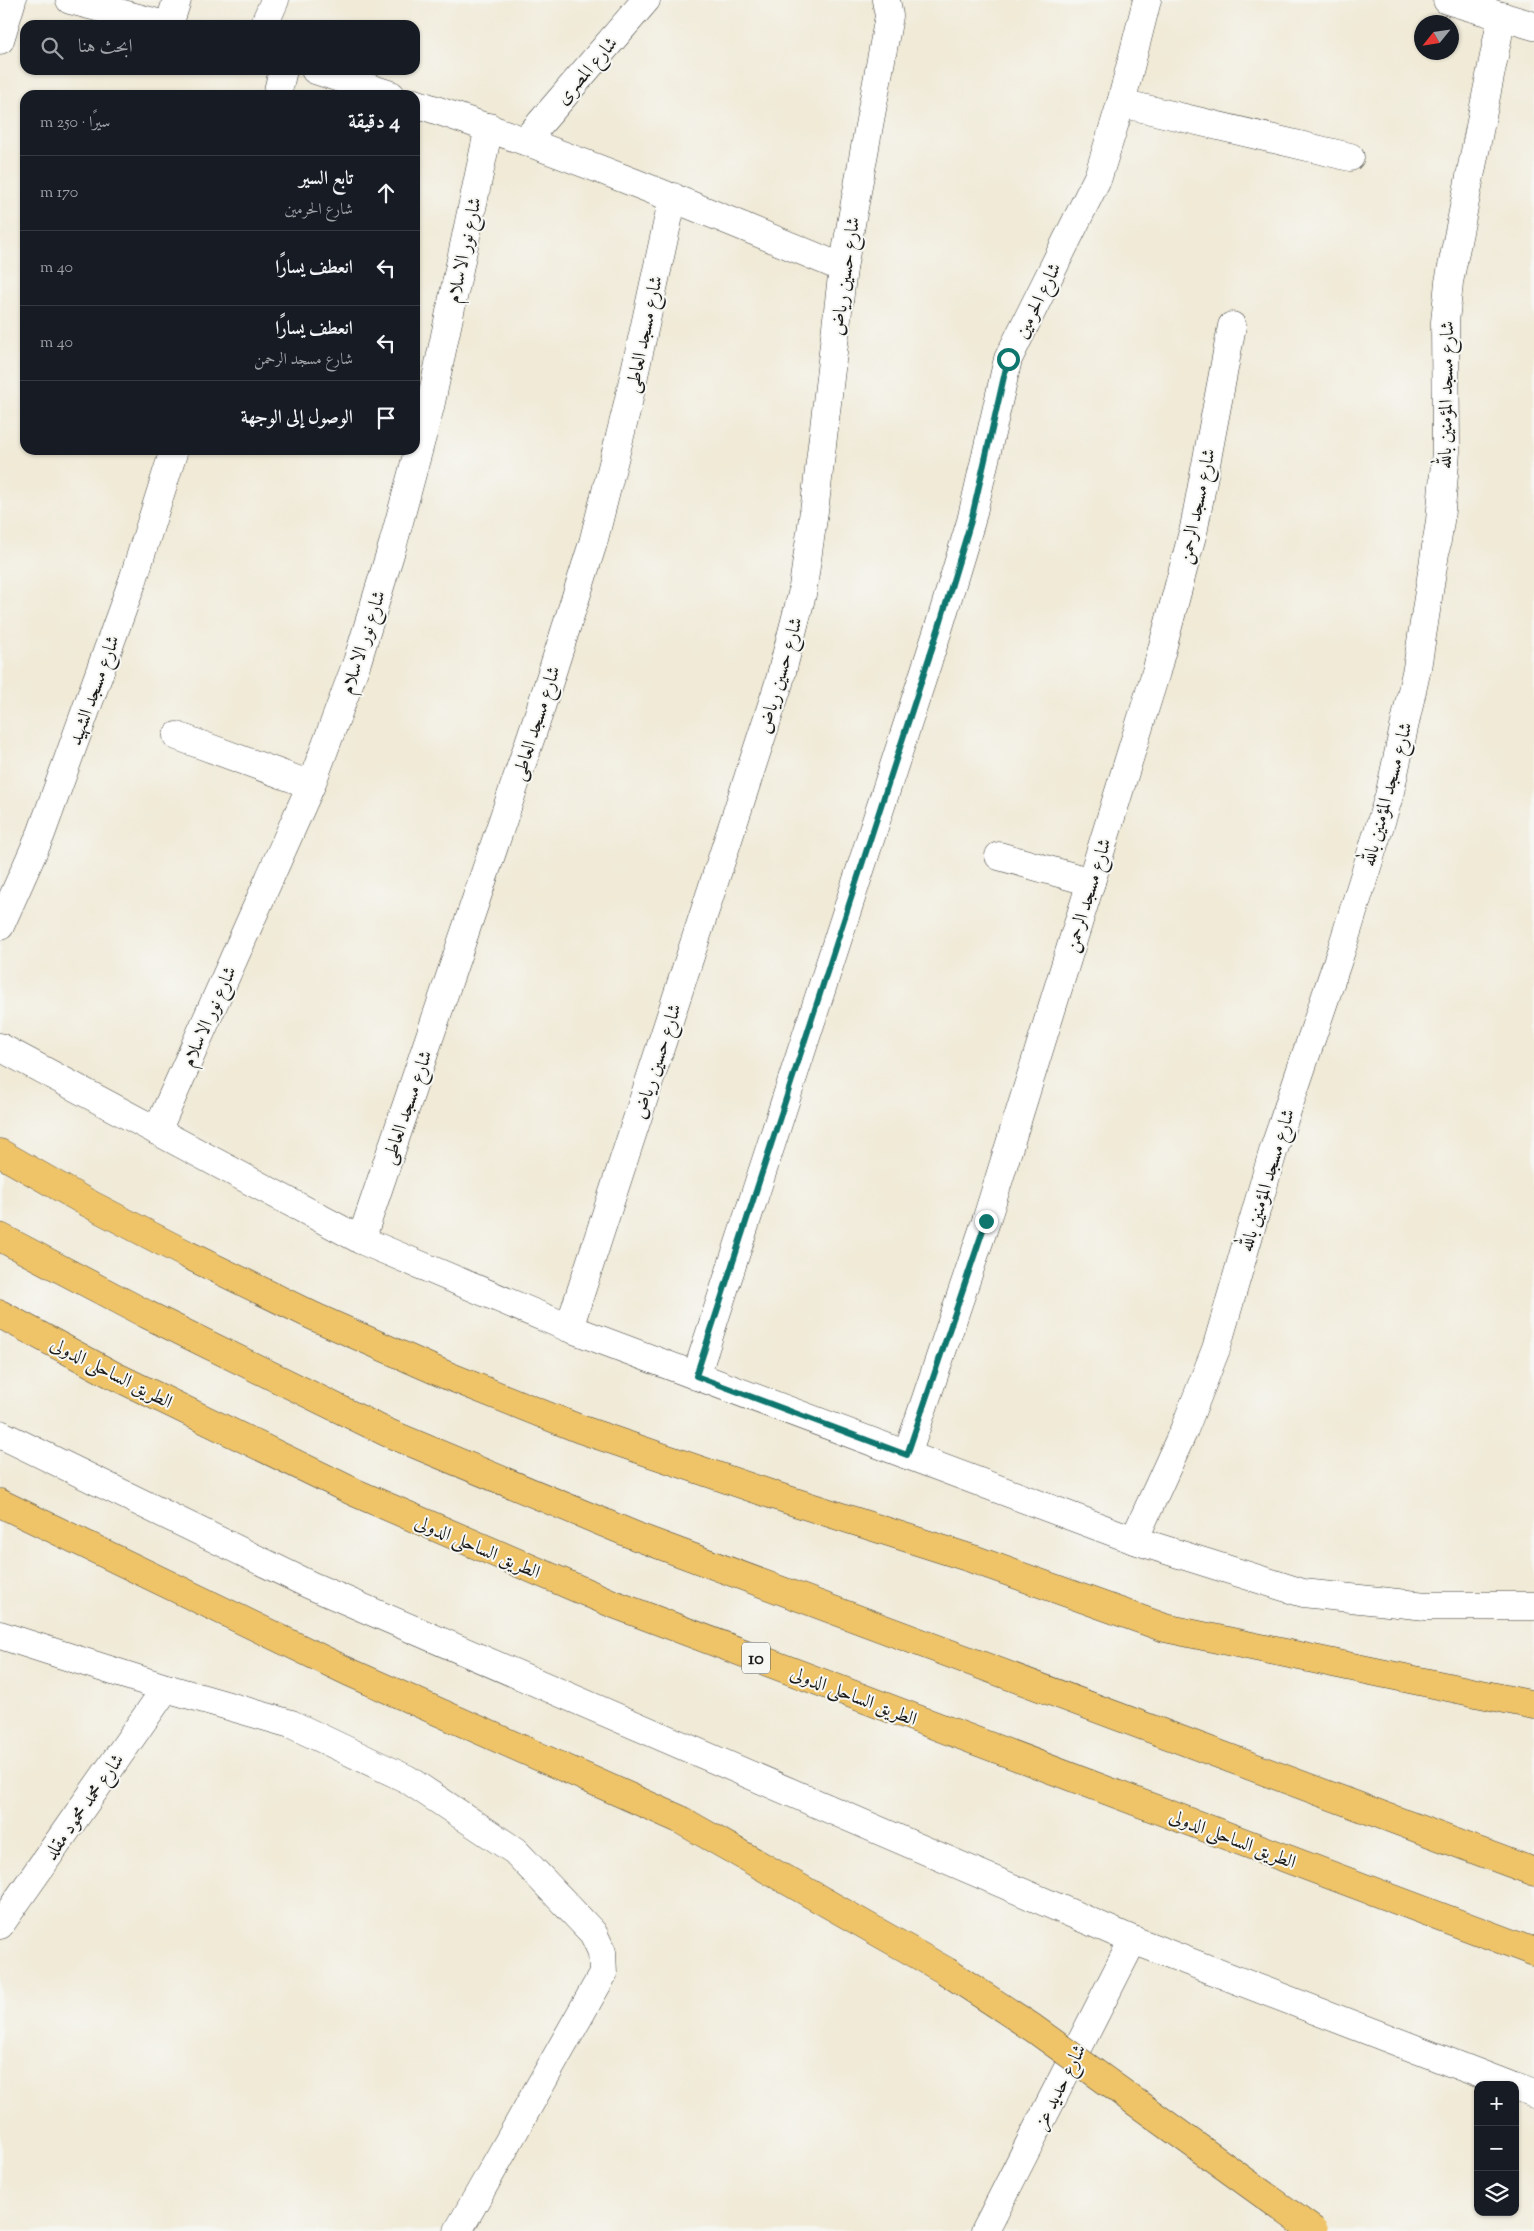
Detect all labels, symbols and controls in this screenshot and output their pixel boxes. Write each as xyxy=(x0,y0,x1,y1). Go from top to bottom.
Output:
north arrow xyxy=(1414,15,1459,60)
search box xyxy=(20,20,420,75)
street label: شارع المصرى xyxy=(551,32,625,112)
icon: search xyxy=(38,34,66,62)
text: ابحث هنا xyxy=(78,34,133,61)
text: 4 دقيقة xyxy=(348,108,400,138)
text: سيرًا · 250 m xyxy=(40,112,110,135)
text: تابع السير xyxy=(299,166,353,193)
icon: ahead xyxy=(372,179,400,207)
text: 170 m xyxy=(40,182,78,205)
street label: شارع نور الاسلام xyxy=(441,195,491,306)
text: شارع الحرمين xyxy=(284,199,353,222)
street label: شارع حسين رياض xyxy=(825,215,868,337)
icon: left xyxy=(372,254,400,282)
text: انعطف يسارًا xyxy=(275,255,353,282)
text: 40 m xyxy=(40,257,73,280)
street label: شارع الحرمين xyxy=(1009,259,1069,344)
street label: شارع مسجد العاطى xyxy=(620,274,671,396)
text: انعطف يسارًا xyxy=(275,316,353,343)
street label: شارع مسجد المؤمنين بالله xyxy=(1430,321,1462,469)
icon: left xyxy=(372,329,400,357)
text: 40 m xyxy=(40,332,73,355)
route start xyxy=(997,348,1020,371)
text: شارع مسجد الرحمن xyxy=(254,349,353,372)
icon: arrive xyxy=(372,404,400,432)
text: الوصول إلى الوجهة xyxy=(241,405,353,432)
street label: شارع مسجد الرحمن xyxy=(1173,446,1224,567)
street label: شارع نور الاسلام xyxy=(335,587,395,698)
street label: شارع حسين رياض xyxy=(752,614,811,737)
street label: شارع مسجد الشهيد xyxy=(63,632,128,750)
street label: شارع مسجد العاطى xyxy=(506,663,569,785)
street label: شارع مسجد المؤمنين بالله xyxy=(1353,719,1421,870)
street label: شارع مسجد الرحمن xyxy=(1059,836,1120,956)
street label: شارع نور الاسلام xyxy=(176,962,245,1072)
street label: شارع حسين رياض xyxy=(627,1001,690,1123)
street label: شارع مسجد العاطى xyxy=(376,1047,440,1168)
street label: شارع مسجد المؤمنين بالله xyxy=(1231,1105,1303,1256)
route end xyxy=(975,1210,998,1233)
street label: الطريق الساحلى الدولى xyxy=(45,1332,177,1417)
street label: الطريق الساحلى الدولى xyxy=(410,1510,544,1587)
road number: 10 xyxy=(742,1642,770,1674)
street label: الطريق الساحلى الدولى xyxy=(786,1661,921,1734)
street label: شارع محمد محمود مقلد xyxy=(38,1749,132,1866)
street label: الطريق الساحلى الدولى xyxy=(1165,1804,1300,1877)
street label: شارع حديد عز xyxy=(1028,2040,1094,2134)
map controls xyxy=(1474,2081,1519,2216)
button: + xyxy=(1474,2081,1519,2126)
button: − xyxy=(1474,2126,1519,2171)
button: layers xyxy=(1474,2171,1519,2216)

